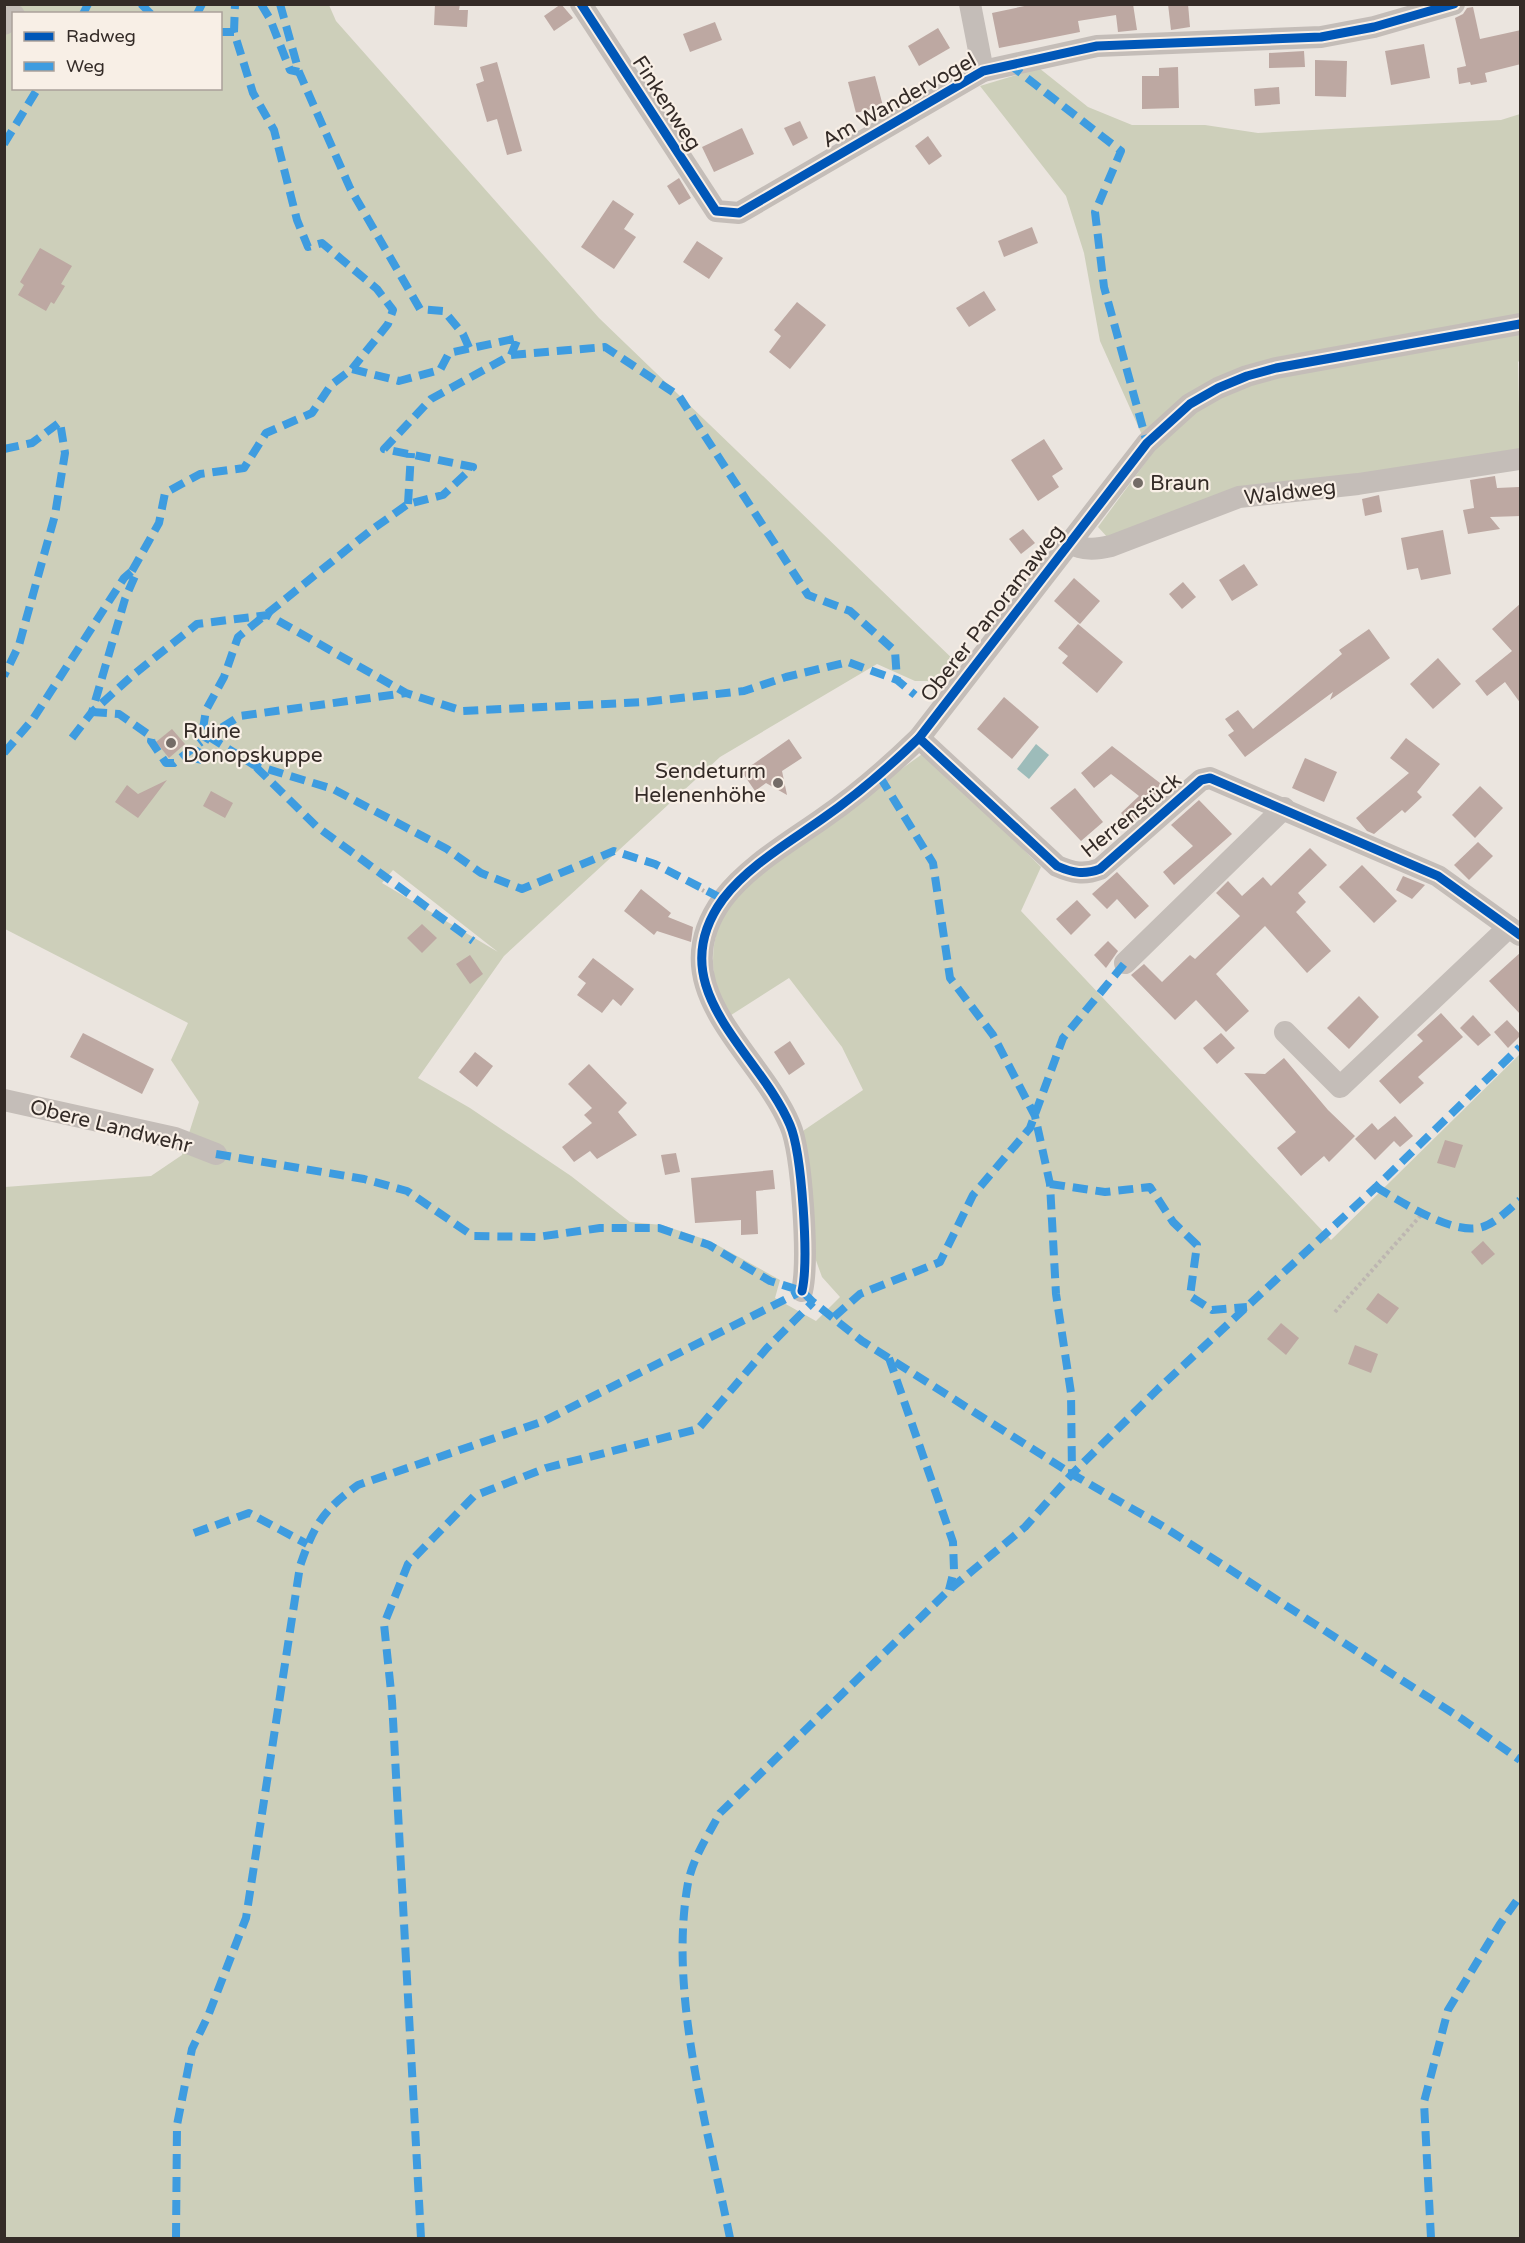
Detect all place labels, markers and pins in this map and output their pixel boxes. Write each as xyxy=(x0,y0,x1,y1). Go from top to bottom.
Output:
place label: Braun xyxy=(1150,471,1210,496)
marker: Braun xyxy=(1131,476,1145,490)
place label: Ruine Donopskuppe xyxy=(183,719,323,768)
marker: Ruine Donopskuppe xyxy=(164,736,178,750)
place label: Sendeturm Helenenhöhe xyxy=(634,759,766,808)
marker: Sendeturm Helenenhöhe xyxy=(771,776,785,790)

